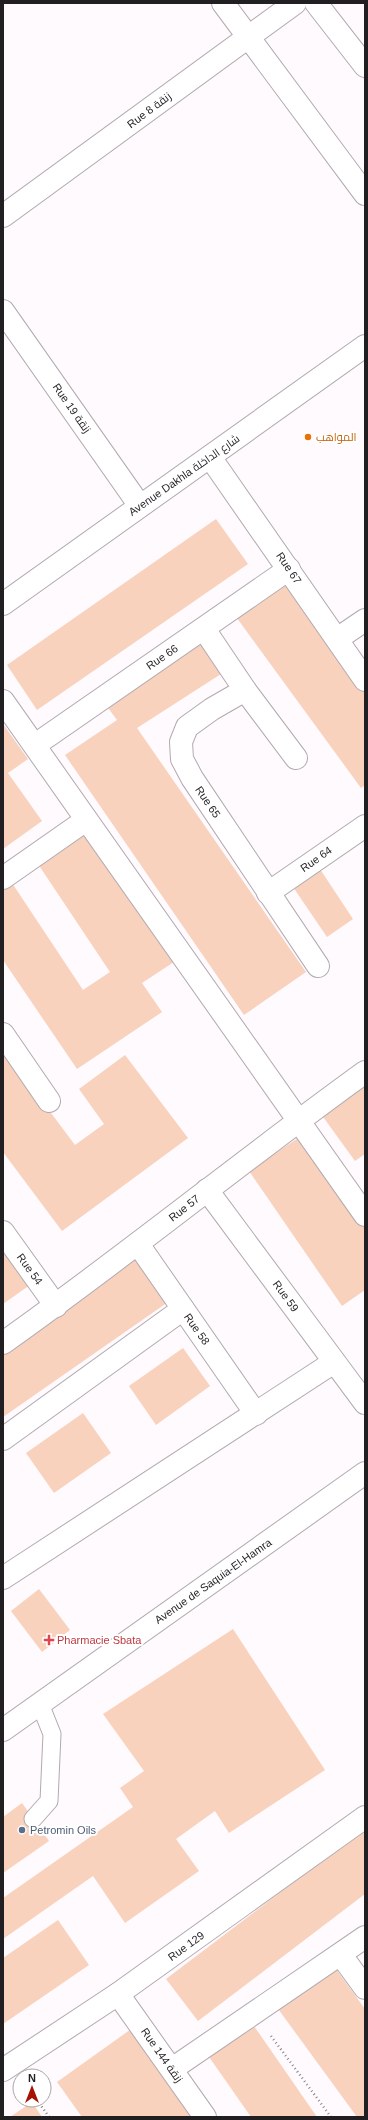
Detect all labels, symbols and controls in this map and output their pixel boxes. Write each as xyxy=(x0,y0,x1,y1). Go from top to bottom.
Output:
street label: Rue 8 زنقة xyxy=(125,90,174,131)
street label: Rue 19 زنقة xyxy=(50,381,94,436)
place label: المواهب xyxy=(316,431,356,444)
street label: Avenue Dakhla شارع الداخلة xyxy=(126,432,243,520)
marker: المواهب xyxy=(303,432,313,442)
street label: Rue 67 xyxy=(274,550,304,586)
street label: Rue 66 xyxy=(144,642,180,672)
street label: Rue 65 xyxy=(193,784,223,820)
street label: Rue 64 xyxy=(298,844,334,874)
street label: Rue 57 xyxy=(166,1192,202,1224)
street label: Rue 54 xyxy=(15,1251,45,1287)
street label: Rue 59 xyxy=(271,1278,301,1314)
street label: Rue 58 xyxy=(182,1311,212,1347)
street label: Avenue de Saquia-El-Hamra xyxy=(152,1535,274,1626)
place label: Pharmacie Sbata xyxy=(57,1634,142,1646)
marker: Pharmacie Sbata xyxy=(44,1635,54,1645)
place label: Petromin Oils xyxy=(30,1824,97,1836)
marker: Petromin Oils xyxy=(17,1825,27,1835)
street label: Rue 129 xyxy=(166,1929,206,1963)
street label: Rue 144 زنقة xyxy=(138,2025,185,2085)
north arrow xyxy=(12,2068,52,2108)
text: N xyxy=(28,2072,36,2084)

